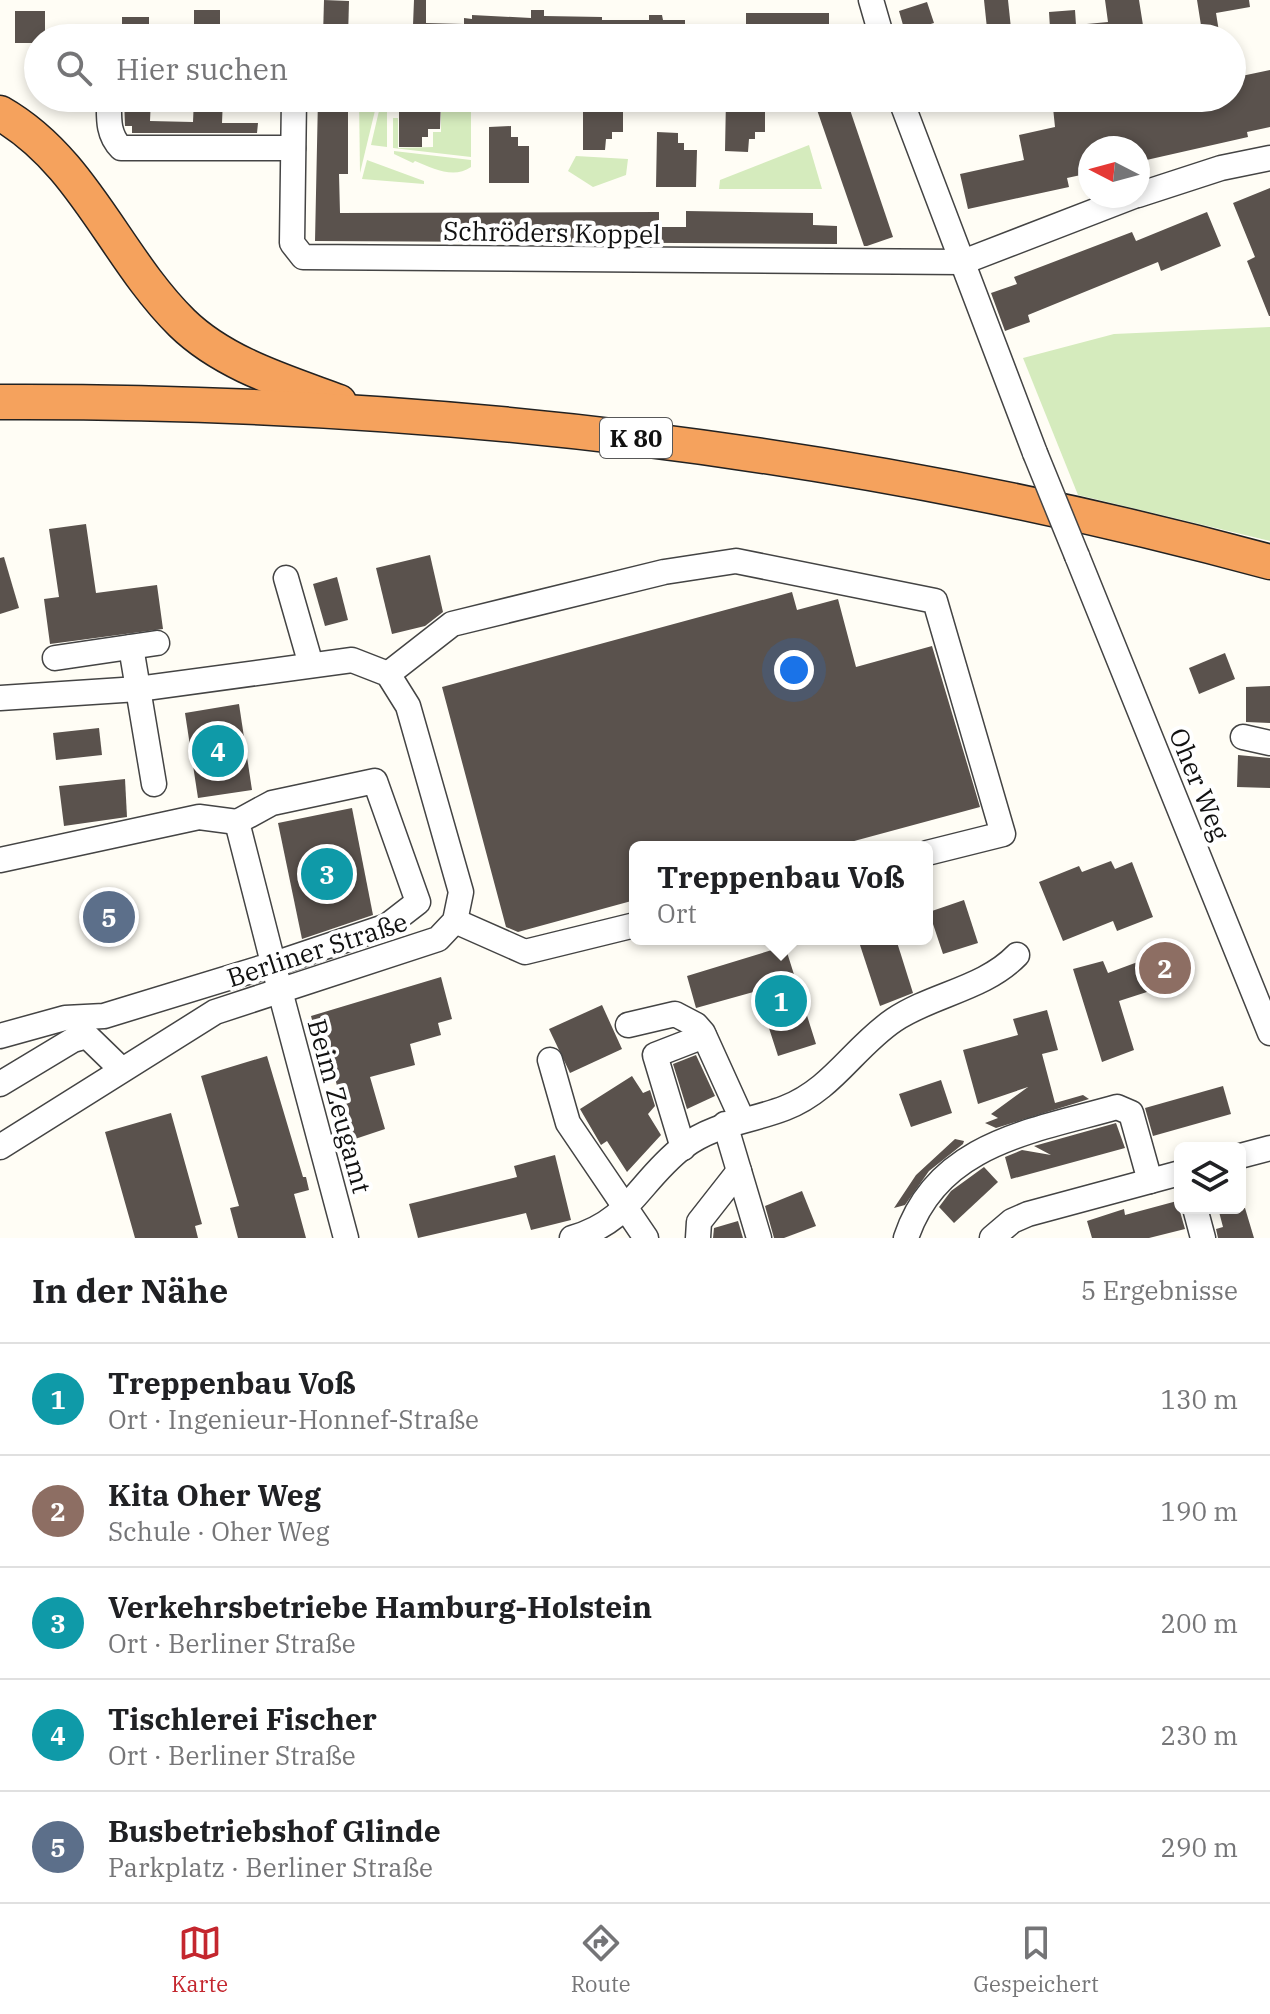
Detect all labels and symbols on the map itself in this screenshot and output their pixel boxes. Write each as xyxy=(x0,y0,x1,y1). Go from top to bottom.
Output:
north arrow xyxy=(1078,136,1150,208)
street label: Schröders Koppel xyxy=(443,213,661,251)
road number: K 80 xyxy=(600,418,672,458)
your location xyxy=(774,650,814,690)
pin: 4 xyxy=(192,721,244,781)
street label: Oher Weg xyxy=(1162,723,1238,845)
pin: 3 xyxy=(301,844,353,904)
pin: 5 xyxy=(83,887,135,947)
street label: Berliner Straße xyxy=(222,904,412,994)
pin: 2 xyxy=(1139,938,1191,998)
pin: 1 xyxy=(755,971,807,1031)
street label: Beim Zeugamt xyxy=(300,1015,380,1197)

